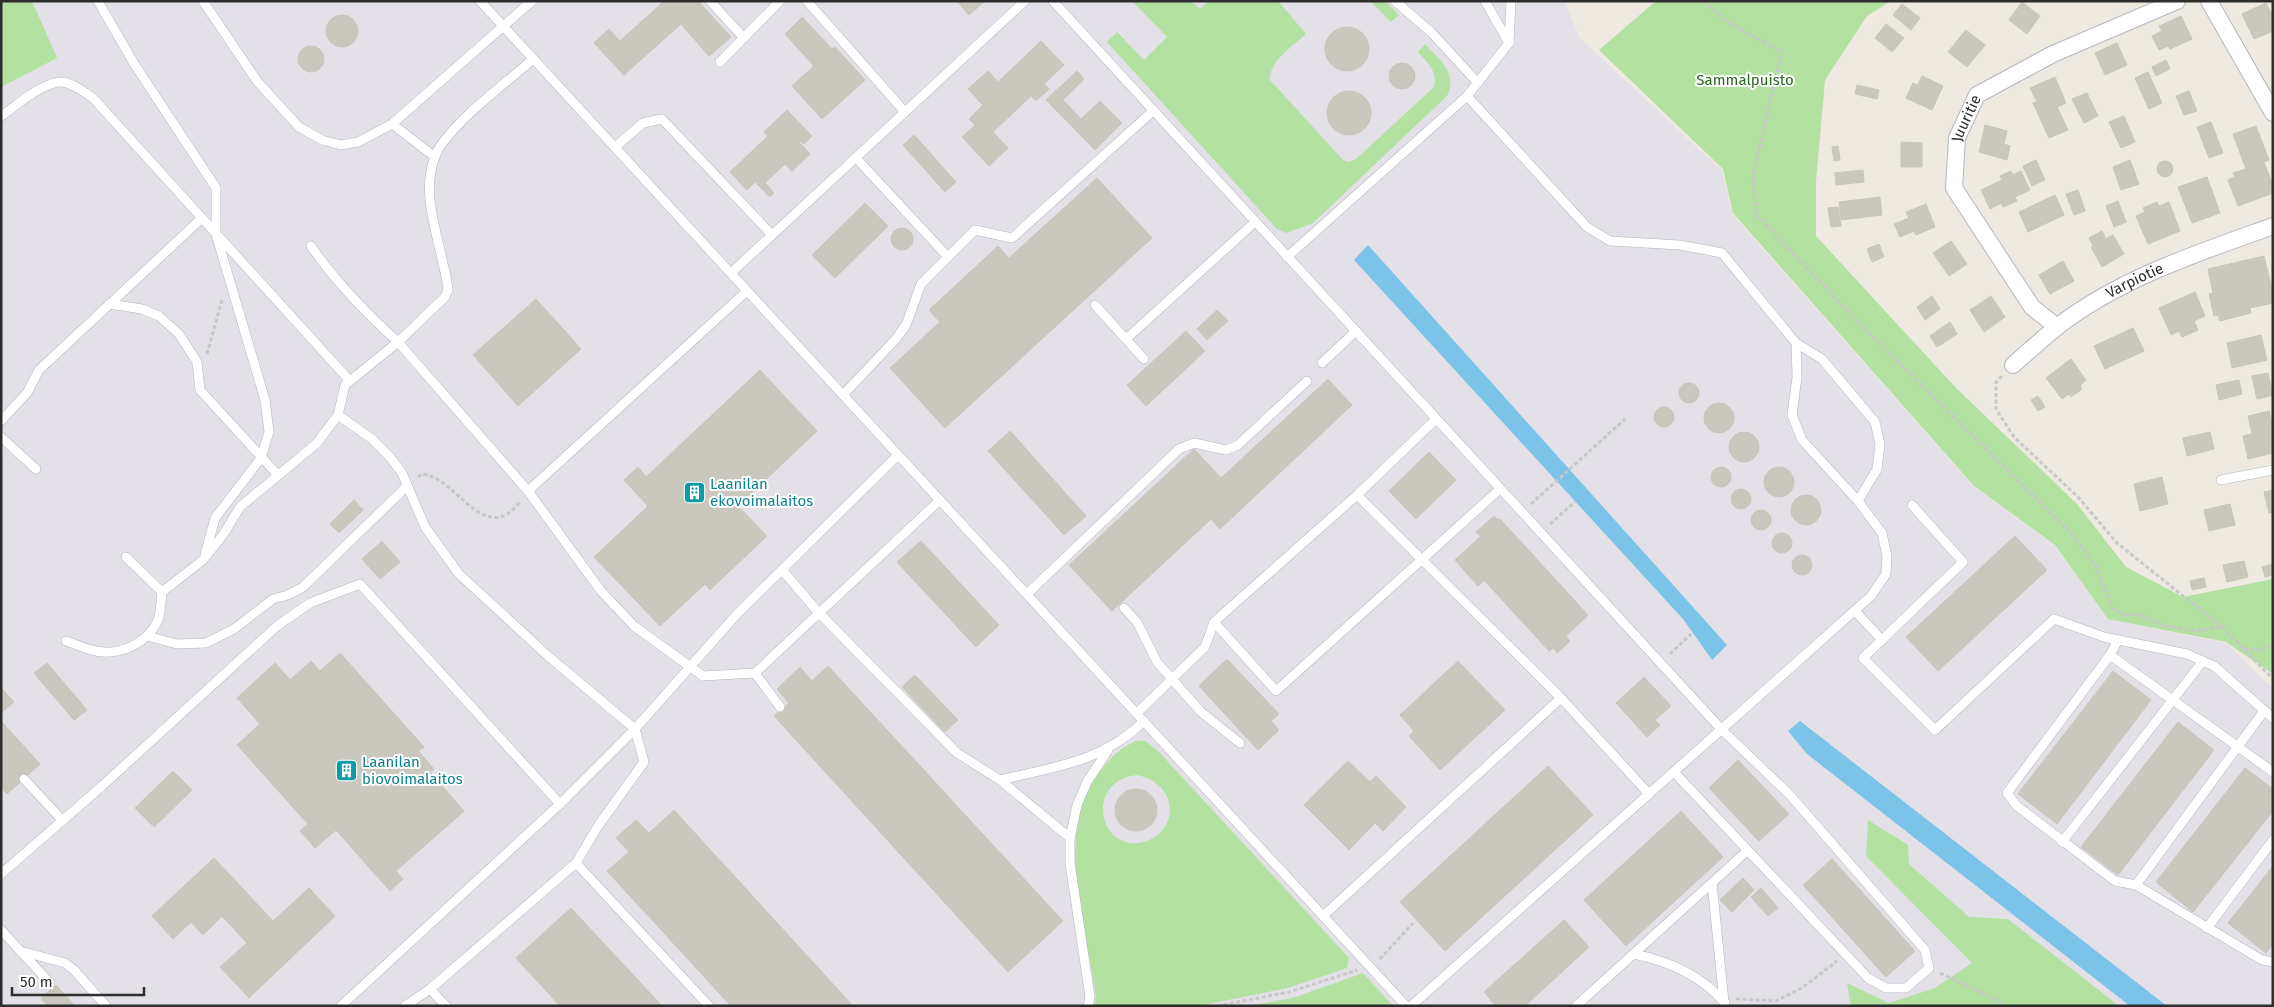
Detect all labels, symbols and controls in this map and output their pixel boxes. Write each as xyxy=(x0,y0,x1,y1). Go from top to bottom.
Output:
park label: Sammalpuisto xyxy=(1696,71,1794,89)
street label: Juuritie xyxy=(1948,92,1985,142)
street label: Varpiotie xyxy=(2103,259,2166,302)
place label: Laanilan ekovoimalaitos xyxy=(710,475,813,510)
building icon: Laanilan ekovoimalaitos xyxy=(682,481,706,505)
place label: Laanilan biovoimalaitos xyxy=(362,753,463,788)
building icon: Laanilan biovoimalaitos xyxy=(334,759,358,783)
scale bar xyxy=(12,964,145,996)
text: 50 m xyxy=(20,973,53,991)

